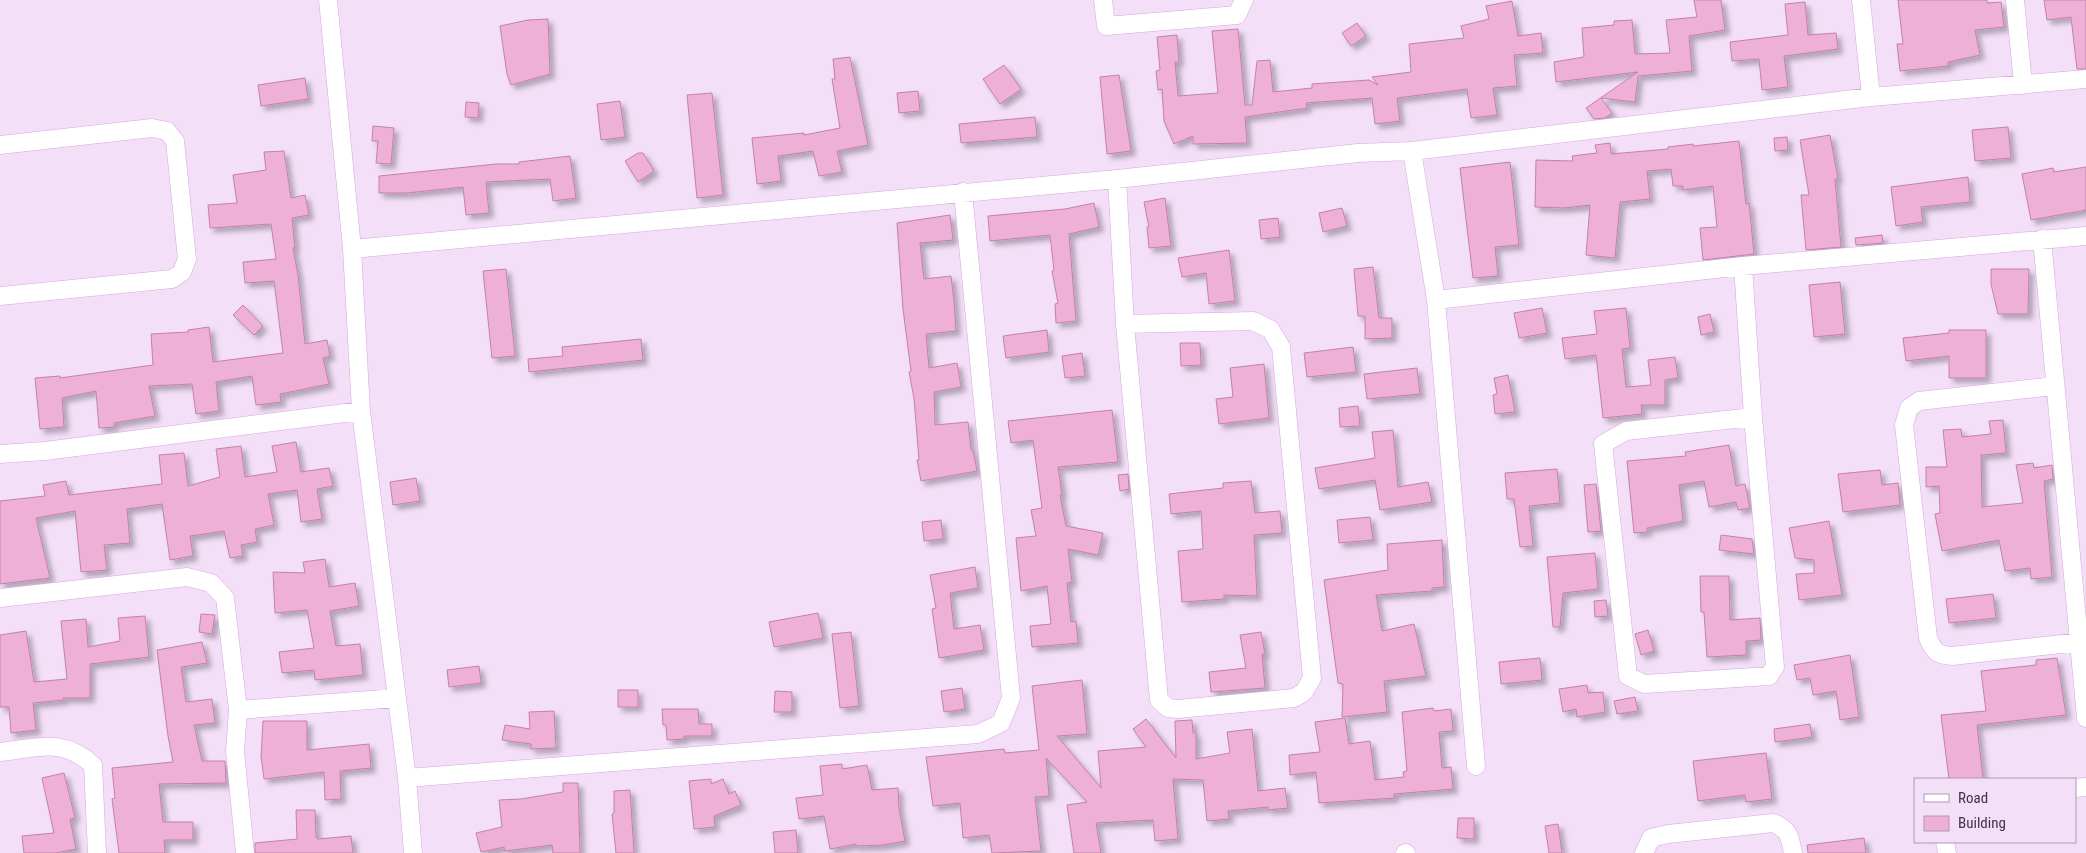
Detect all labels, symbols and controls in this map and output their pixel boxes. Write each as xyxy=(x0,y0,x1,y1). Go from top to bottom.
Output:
legend xyxy=(1914,778,2076,843)
text: Road xyxy=(1958,789,1988,807)
text: Building xyxy=(1958,814,2006,832)

